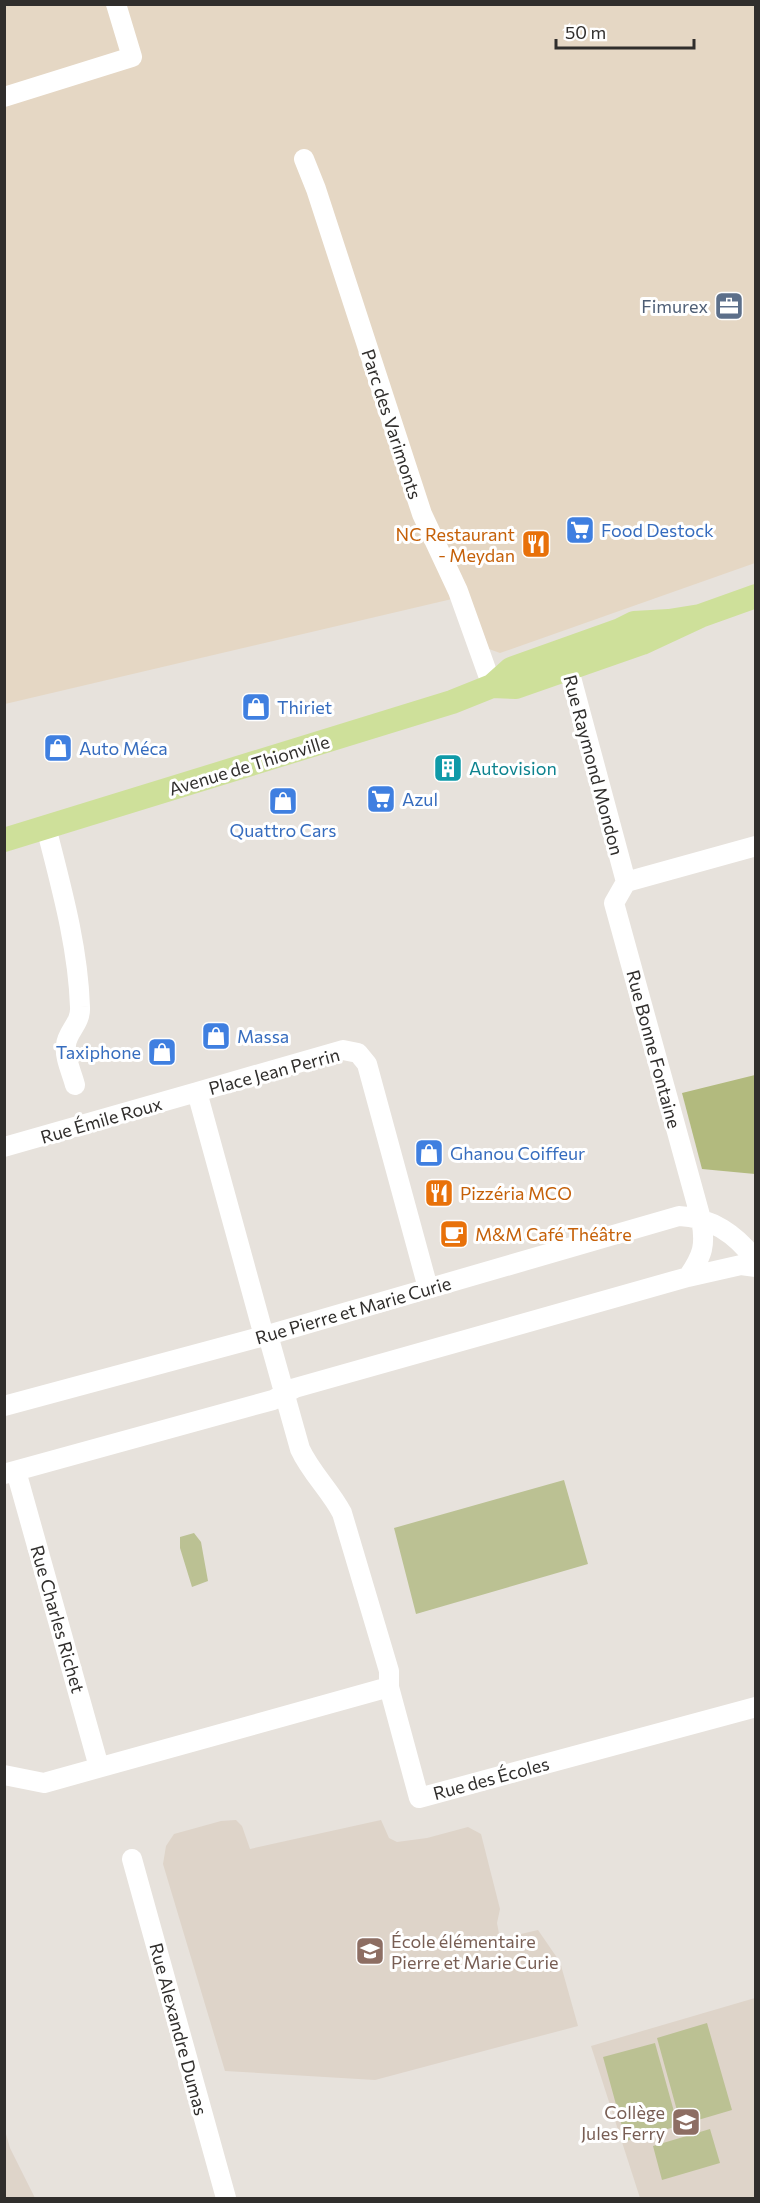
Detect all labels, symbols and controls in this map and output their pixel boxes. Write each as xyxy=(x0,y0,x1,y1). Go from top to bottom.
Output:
scale bar xyxy=(556,12,694,50)
text: 50 m xyxy=(565,21,606,43)
office icon: Fimurex xyxy=(713,290,745,322)
place label: Fimurex xyxy=(641,295,708,317)
street label: Parc des Varimonts xyxy=(357,346,427,502)
supermarket icon: Food Destock xyxy=(564,514,596,546)
place label: Food Destock xyxy=(601,519,714,541)
place label: NC Restaurant - Meydan xyxy=(396,523,515,566)
restaurant icon: NC Restaurant - Meydan xyxy=(520,528,552,560)
street label: Rue Raymond Mondon xyxy=(559,672,629,858)
shop icon: Thiriet xyxy=(240,691,272,723)
place label: Thiriet xyxy=(277,696,332,718)
street label: Avenue de Thionville xyxy=(166,730,332,800)
shop icon: Auto Méca xyxy=(42,732,74,764)
place label: Auto Méca xyxy=(79,737,168,759)
building icon: Autovision xyxy=(432,752,464,784)
place label: Autovision xyxy=(469,757,557,779)
supermarket icon: Azul xyxy=(365,783,397,815)
shop icon: Quattro Cars xyxy=(267,785,299,817)
place label: Azul xyxy=(402,788,438,810)
place label: Quattro Cars xyxy=(230,819,336,841)
street label: Rue Bonne Fontaine xyxy=(622,967,686,1131)
shop icon: Massa xyxy=(200,1020,232,1052)
place label: Massa xyxy=(237,1025,289,1047)
shop icon: Taxiphone xyxy=(146,1036,178,1068)
place label: Taxiphone xyxy=(56,1041,141,1063)
street label: Place Jean Perrin xyxy=(206,1043,342,1099)
street label: Rue Émile Roux xyxy=(38,1092,165,1148)
shop icon: Ghanou Coiffeur xyxy=(413,1137,445,1169)
place label: Ghanou Coiffeur xyxy=(450,1142,585,1164)
restaurant icon: Pizzéria MCO xyxy=(423,1177,455,1209)
place label: Pizzéria MCO xyxy=(460,1182,572,1204)
cafe icon: M&M Café Théâtre xyxy=(438,1218,470,1250)
place label: M&M Café Théâtre xyxy=(475,1223,632,1245)
street label: Rue Pierre et Marie Curie xyxy=(253,1272,453,1348)
street label: Rue Charles Richet xyxy=(26,1543,90,1695)
street label: Rue des Écoles xyxy=(431,1752,551,1804)
place label: École élémentaire Pierre et Marie Curie xyxy=(391,1930,559,1973)
school or university icon: École élémentaire Pierre et Marie Curie xyxy=(354,1935,386,1967)
street label: Rue Alexandre Dumas xyxy=(145,1940,213,2118)
place label: Collège Jules Ferry xyxy=(581,2101,665,2144)
school or university icon: Collège Jules Ferry xyxy=(670,2106,702,2138)

